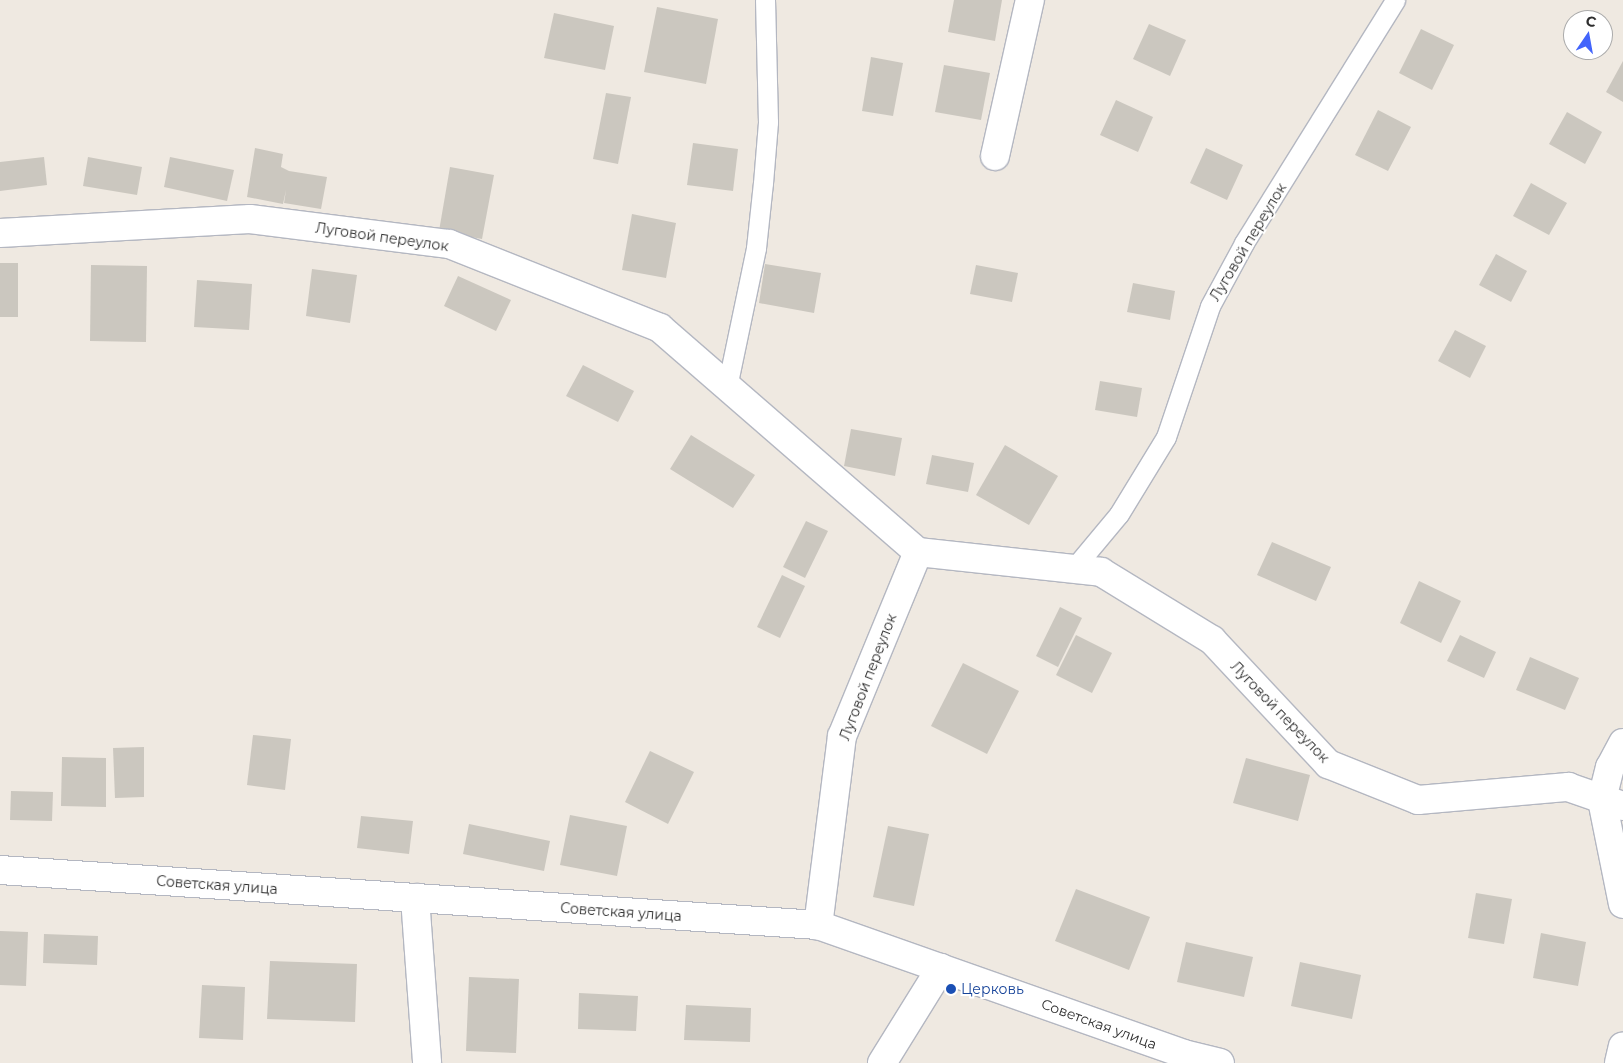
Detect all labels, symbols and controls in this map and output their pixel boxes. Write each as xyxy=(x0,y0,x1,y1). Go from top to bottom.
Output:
north arrow xyxy=(1563,10,1613,60)
text: С xyxy=(1584,11,1598,31)
street label: Луговой переулок xyxy=(1206,180,1290,304)
street label: Луговой переулок xyxy=(314,219,450,255)
street label: Луговой переулок xyxy=(836,611,900,743)
street label: Луговой переулок xyxy=(1227,658,1333,766)
street label: Советская улица xyxy=(156,872,278,898)
street label: Советская улица xyxy=(560,899,682,925)
place label: Церковь xyxy=(961,981,1024,997)
marker: Церковь xyxy=(945,983,957,995)
street label: Советская улица xyxy=(1039,995,1159,1053)

